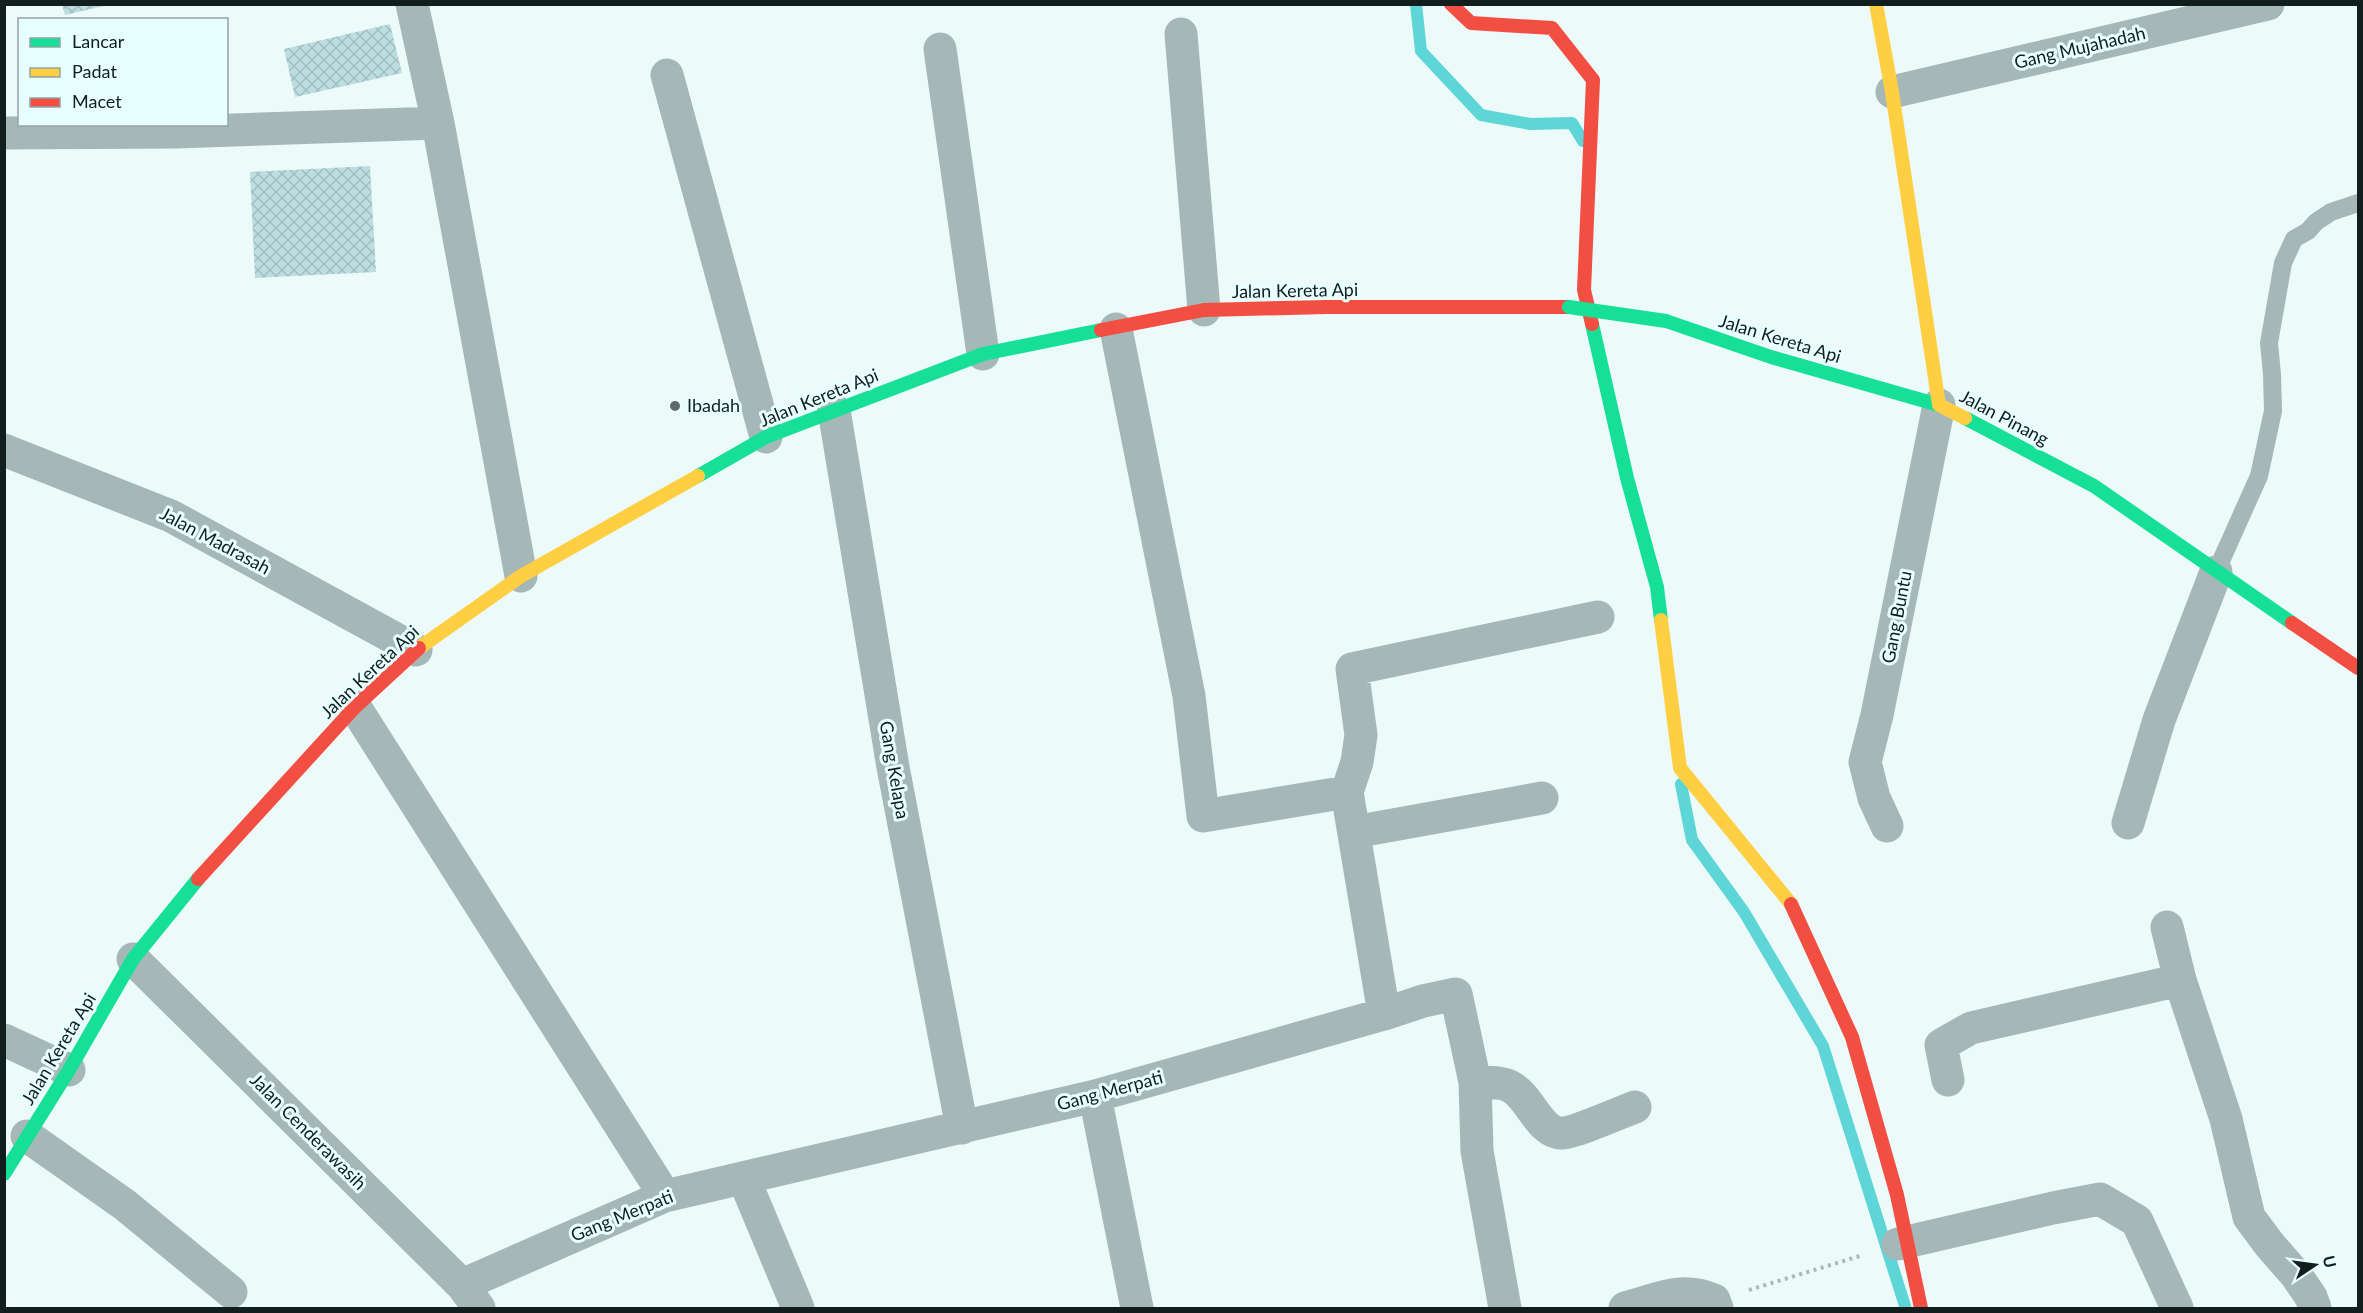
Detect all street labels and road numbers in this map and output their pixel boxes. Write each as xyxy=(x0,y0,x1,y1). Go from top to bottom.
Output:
street label: Gang Mujahadah xyxy=(2012,21,2148,73)
street label: Jalan Kereta Api xyxy=(1232,278,1358,302)
street label: Jalan Kereta Api xyxy=(1717,309,1844,367)
street label: Jalan Kereta Api xyxy=(756,363,881,431)
street label: Jalan Pinang xyxy=(1956,385,2053,450)
street label: Jalan Madrasah xyxy=(157,502,274,578)
street label: Gang Buntu xyxy=(1876,569,1916,665)
street label: Jalan Kereta Api xyxy=(316,620,423,722)
street label: Gang Kelapa xyxy=(876,719,914,820)
street label: Jalan Kereta Api xyxy=(16,989,100,1108)
street label: Gang Merpati xyxy=(1054,1065,1165,1115)
street label: Jalan Cenderawasih xyxy=(246,1069,371,1194)
street label: Gang Merpati xyxy=(567,1185,676,1246)

